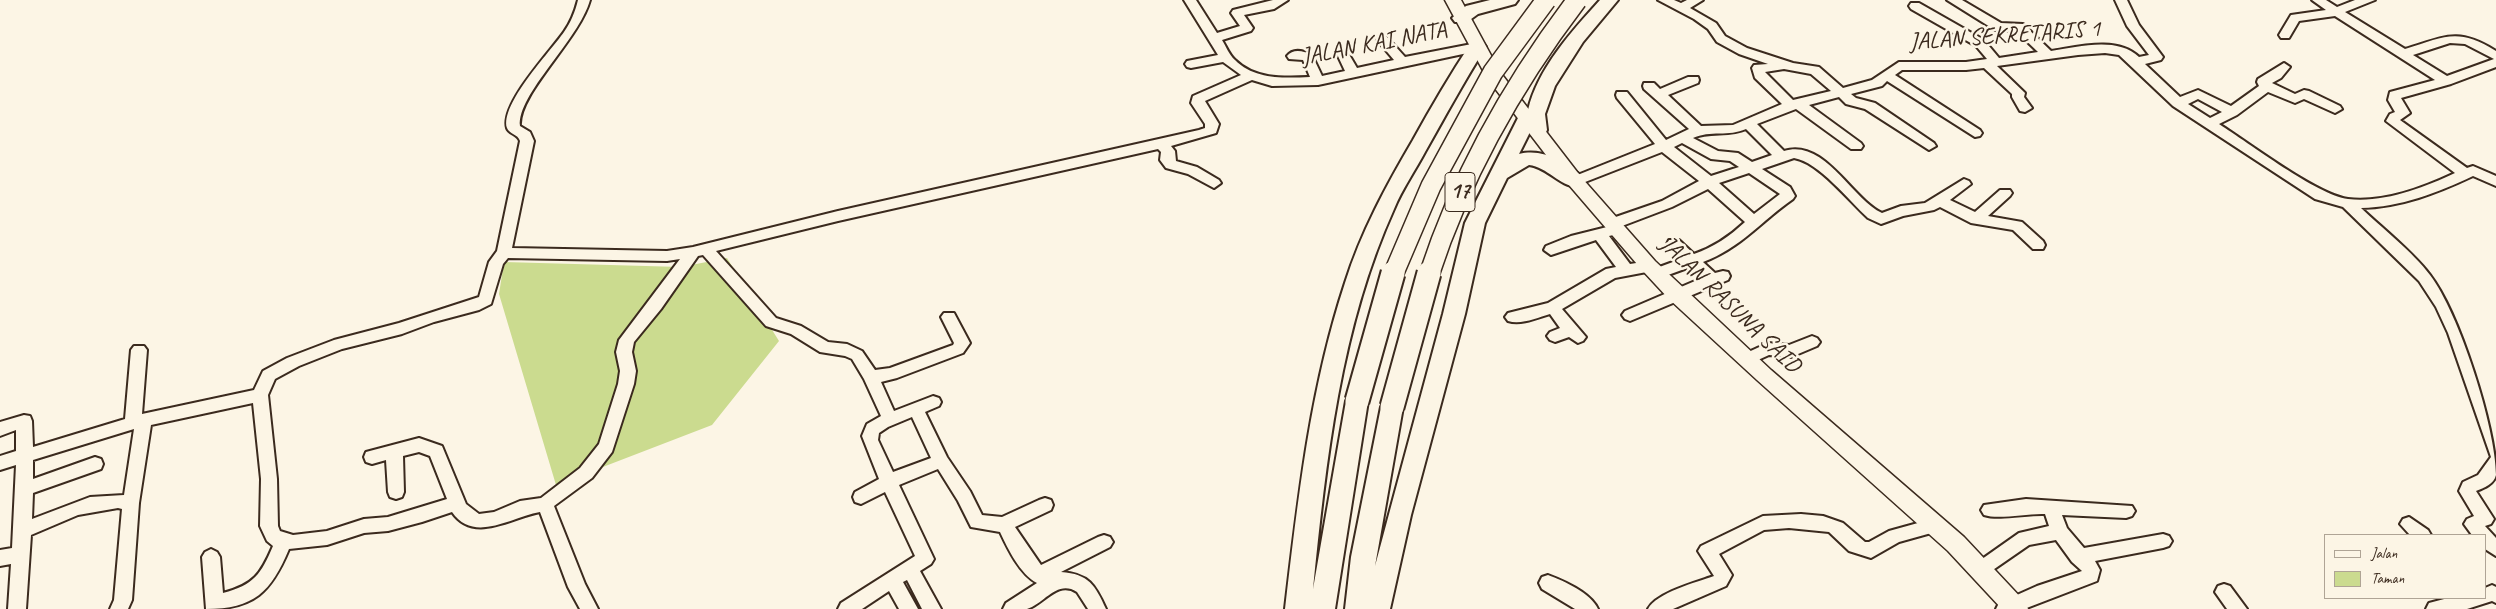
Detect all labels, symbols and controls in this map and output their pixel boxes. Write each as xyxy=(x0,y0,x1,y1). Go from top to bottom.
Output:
street label: JALAN SEKRETARIS 1 xyxy=(1908,15,2102,57)
street label: JALAN KAI NATA xyxy=(1299,16,1449,72)
road number: 17 xyxy=(1445,172,1475,212)
street label: JALAN RASUNA SAID xyxy=(1653,230,1807,380)
legend xyxy=(2324,534,2486,599)
text: Jalan xyxy=(2371,544,2397,563)
text: Taman xyxy=(2371,569,2404,588)

